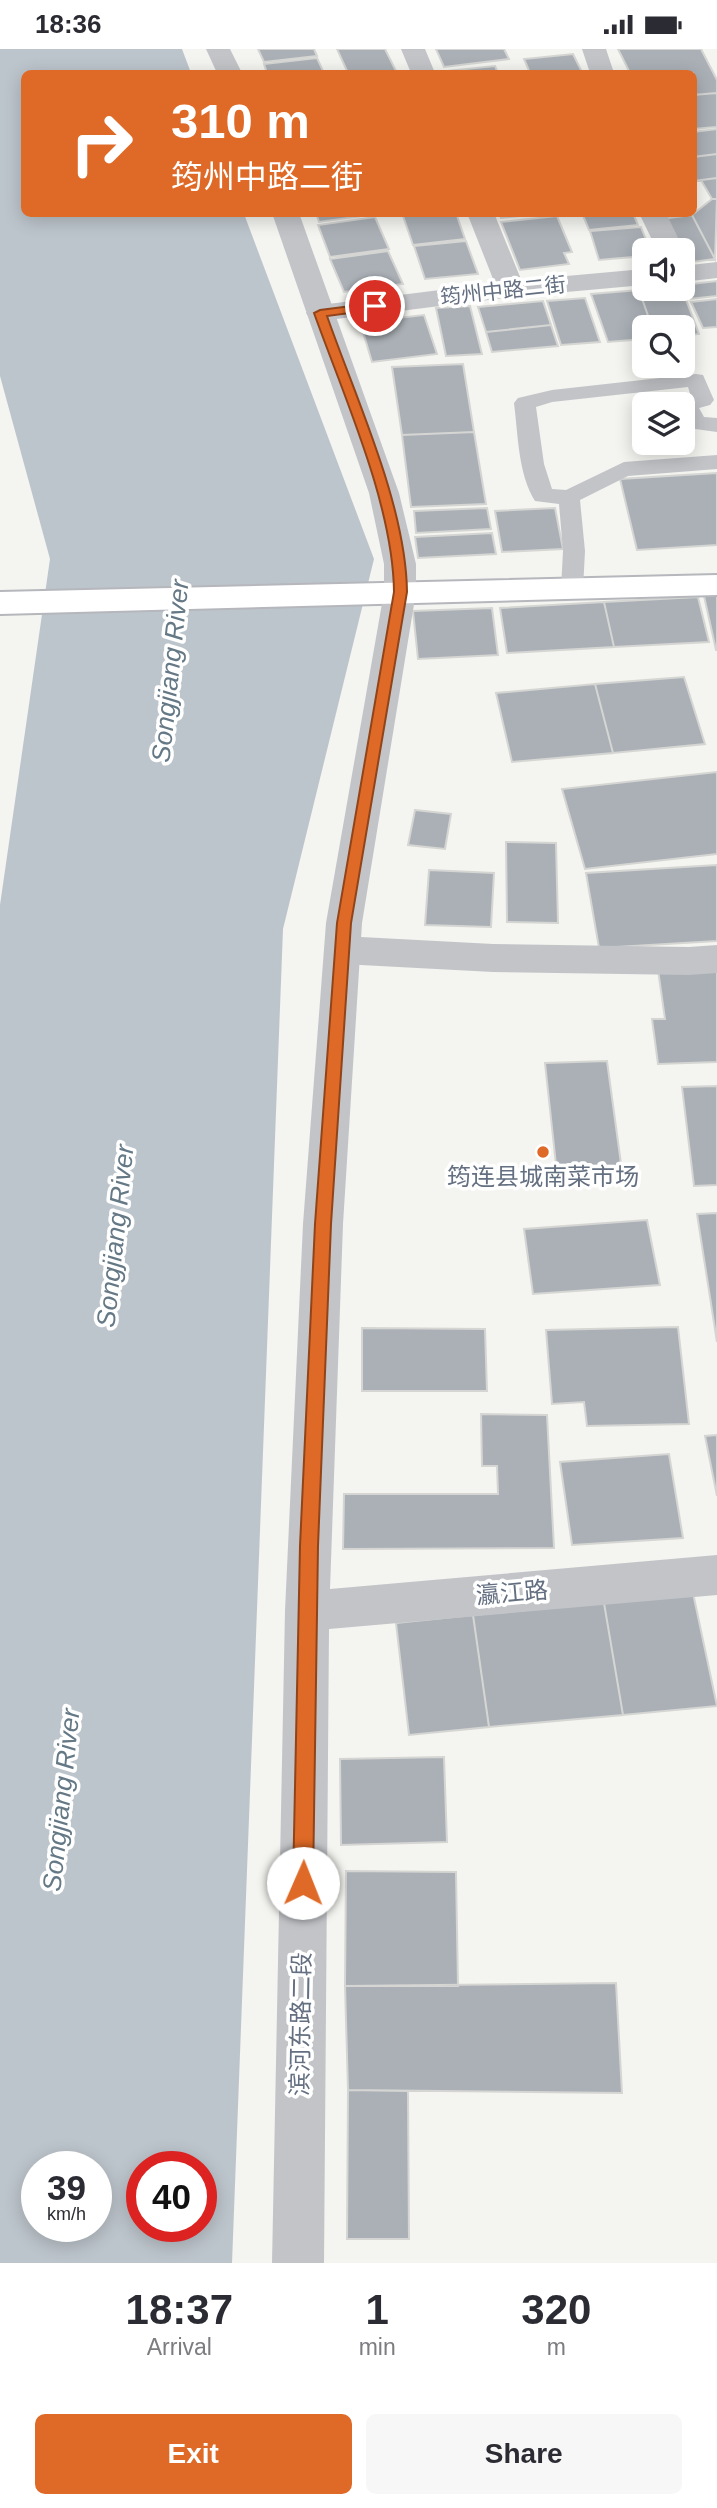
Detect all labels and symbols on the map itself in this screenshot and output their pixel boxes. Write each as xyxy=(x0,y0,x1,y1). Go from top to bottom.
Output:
street label: 筠州中路二街 xyxy=(439,272,567,309)
pin xyxy=(345,276,405,336)
water label: Songjiang River xyxy=(145,577,195,764)
water label: Songjiang River xyxy=(90,1142,140,1329)
marker: 筠连县城南菜市场 xyxy=(535,1144,551,1160)
place label: 筠连县城南菜市场 xyxy=(447,1163,639,1190)
street label: 瀛江路 xyxy=(475,1576,549,1609)
water label: Songjiang River xyxy=(36,1706,86,1893)
position arrow xyxy=(266,1846,340,1920)
street label: 滨河东路二段 xyxy=(286,1952,315,2096)
speed limit sign: 40 xyxy=(126,2151,217,2242)

